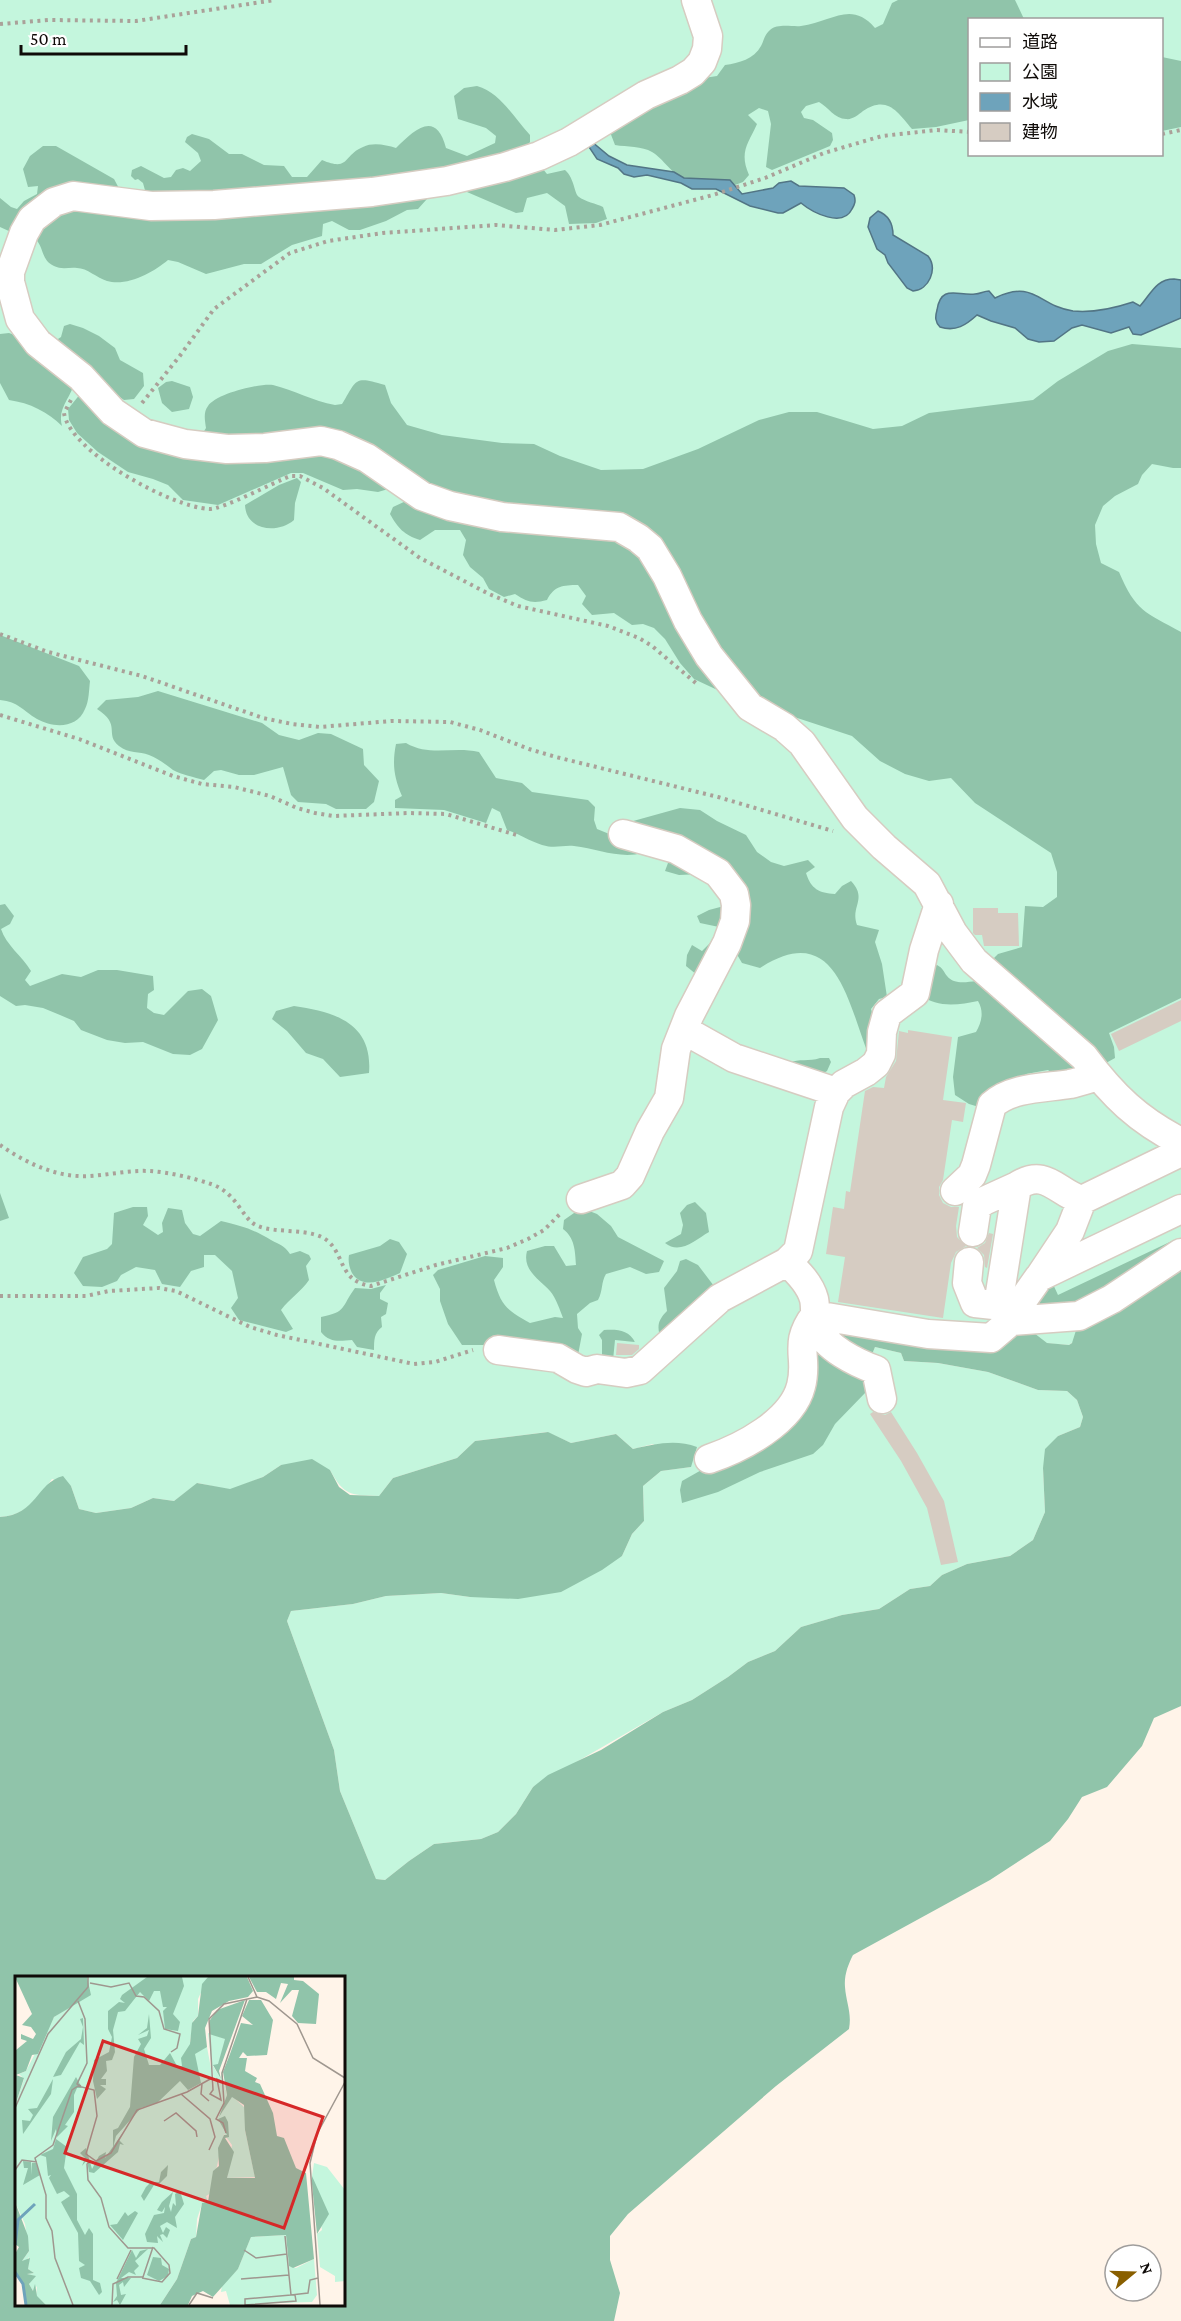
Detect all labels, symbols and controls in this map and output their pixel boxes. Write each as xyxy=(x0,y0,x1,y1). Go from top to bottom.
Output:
scale bar xyxy=(21,18,186,56)
legend xyxy=(968,18,1163,156)
text: 50 m xyxy=(30,29,67,49)
text: 道路 xyxy=(1022,32,1058,52)
text: 公園 xyxy=(1022,62,1058,82)
text: 水域 xyxy=(1022,92,1058,112)
text: 建物 xyxy=(1022,122,1058,142)
inset map xyxy=(15,1976,345,2306)
north arrow xyxy=(1103,2243,1163,2303)
text: N xyxy=(1137,2260,1157,2276)

